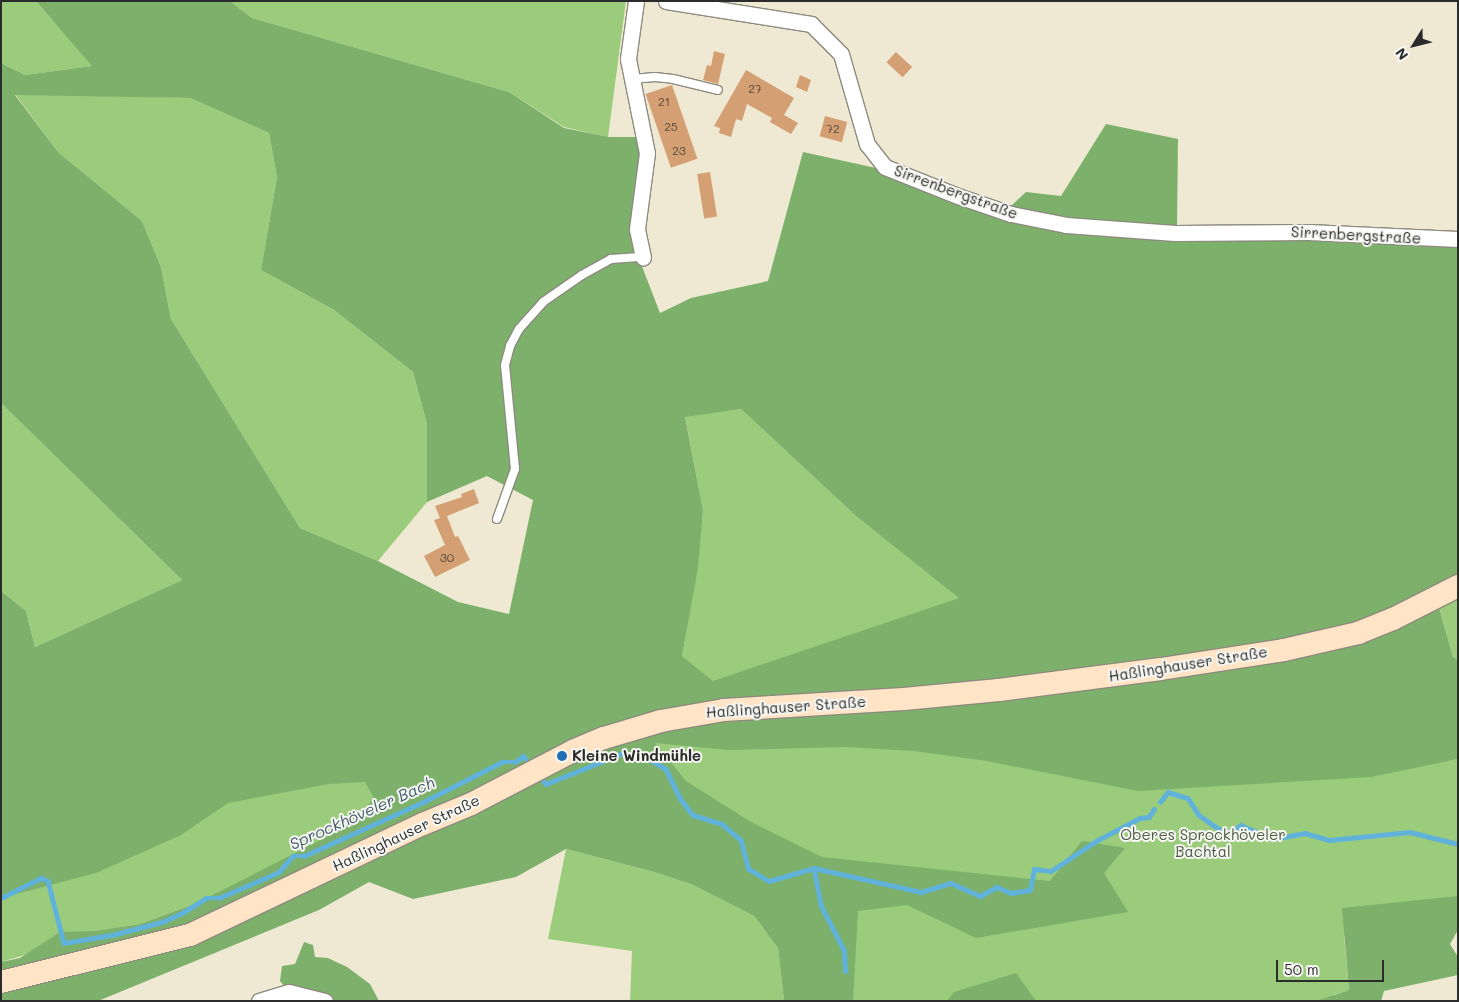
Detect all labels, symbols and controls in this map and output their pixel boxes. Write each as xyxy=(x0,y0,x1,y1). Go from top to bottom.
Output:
north arrow xyxy=(1389,20,1439,70)
text: N xyxy=(1391,44,1412,64)
house number: 27 xyxy=(748,82,762,96)
house number: 21 xyxy=(658,95,670,109)
house number: 25 xyxy=(664,120,678,134)
house number: 72 xyxy=(826,122,840,136)
house number: 23 xyxy=(672,144,686,158)
street label: Sirrenbergstraße xyxy=(892,161,1020,223)
street label: Sirrenbergstraße xyxy=(1290,223,1422,247)
house number: 30 xyxy=(440,551,454,565)
street label: Haßlinghauser Straße xyxy=(1107,643,1269,685)
street label: Haßlinghauser Straße xyxy=(705,692,867,722)
place label: Kleine Windmühle xyxy=(572,747,701,765)
marker: Kleine Windmühle xyxy=(556,750,568,762)
water label: Sprockhöveler Bach xyxy=(287,772,437,854)
street label: Haßlinghauser Straße xyxy=(329,791,483,875)
park label: Oberes Sprockhöveler Bachtal xyxy=(1120,825,1286,860)
scale bar xyxy=(1279,950,1386,982)
text: 50 m xyxy=(1284,959,1319,979)

